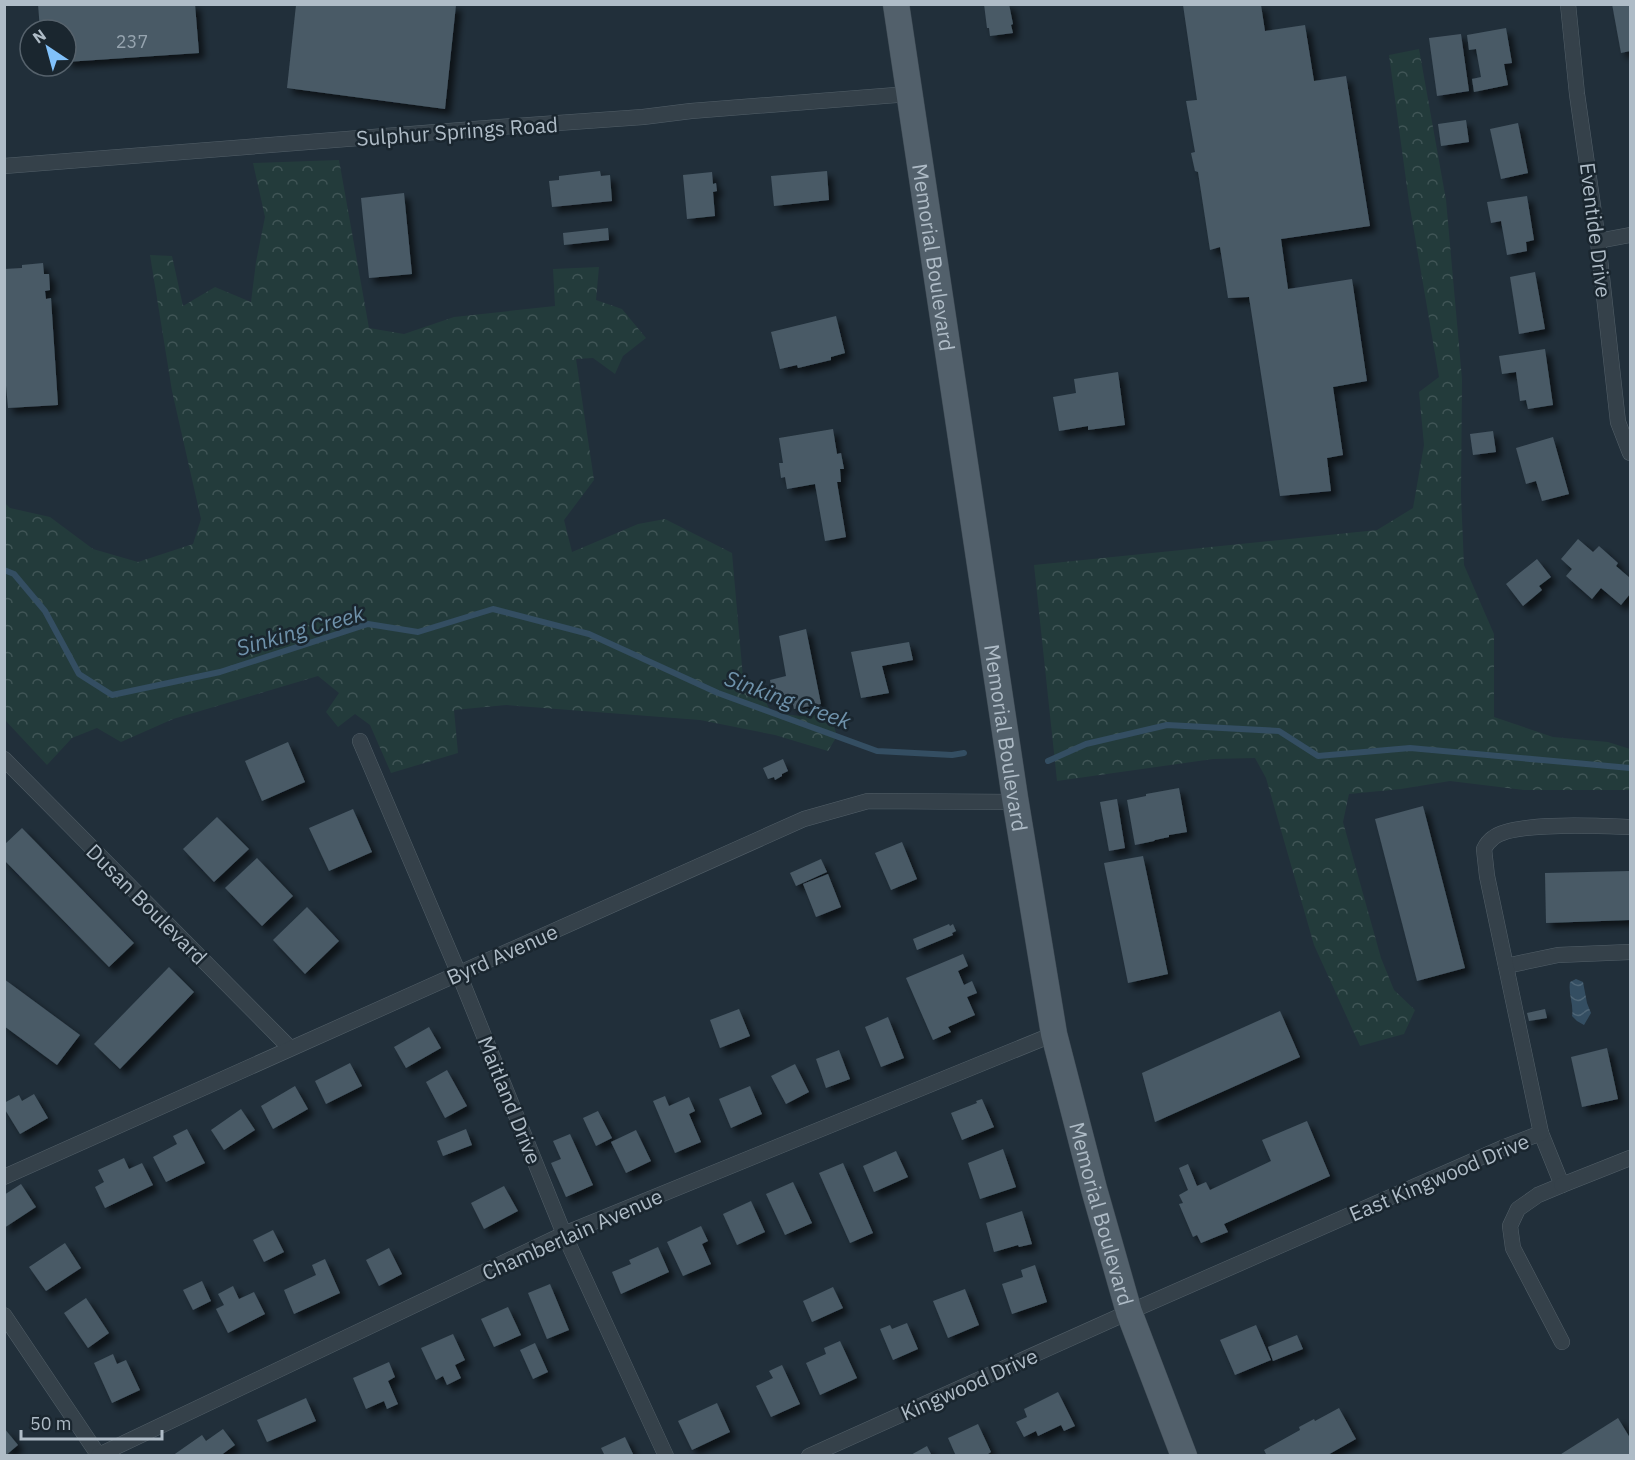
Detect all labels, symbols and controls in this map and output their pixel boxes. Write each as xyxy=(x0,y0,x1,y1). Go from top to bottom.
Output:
north arrow xyxy=(18,18,78,78)
text: N xyxy=(29,24,50,47)
house number: 237 xyxy=(116,30,148,53)
street label: Sulphur Springs Road xyxy=(355,110,559,152)
street label: Eventide Drive xyxy=(1574,161,1618,299)
street label: Memorial Boulevard xyxy=(906,162,962,353)
water label: Sinking Creek xyxy=(233,598,368,662)
street label: Memorial Boulevard xyxy=(978,642,1034,834)
water label: Sinking Creek xyxy=(721,663,856,735)
street label: Dusan Boulevard xyxy=(81,838,213,970)
street label: Byrd Avenue xyxy=(442,917,562,991)
street label: Maitland Drive xyxy=(472,1032,548,1168)
street label: Memorial Boulevard xyxy=(1063,1119,1140,1309)
street label: East Kingwood Drive xyxy=(1345,1126,1533,1228)
street label: Chamberlain Avenue xyxy=(477,1182,667,1286)
street label: Kingwood Drive xyxy=(896,1341,1042,1427)
scale bar xyxy=(21,1403,162,1441)
text: 50 m xyxy=(30,1412,72,1435)

